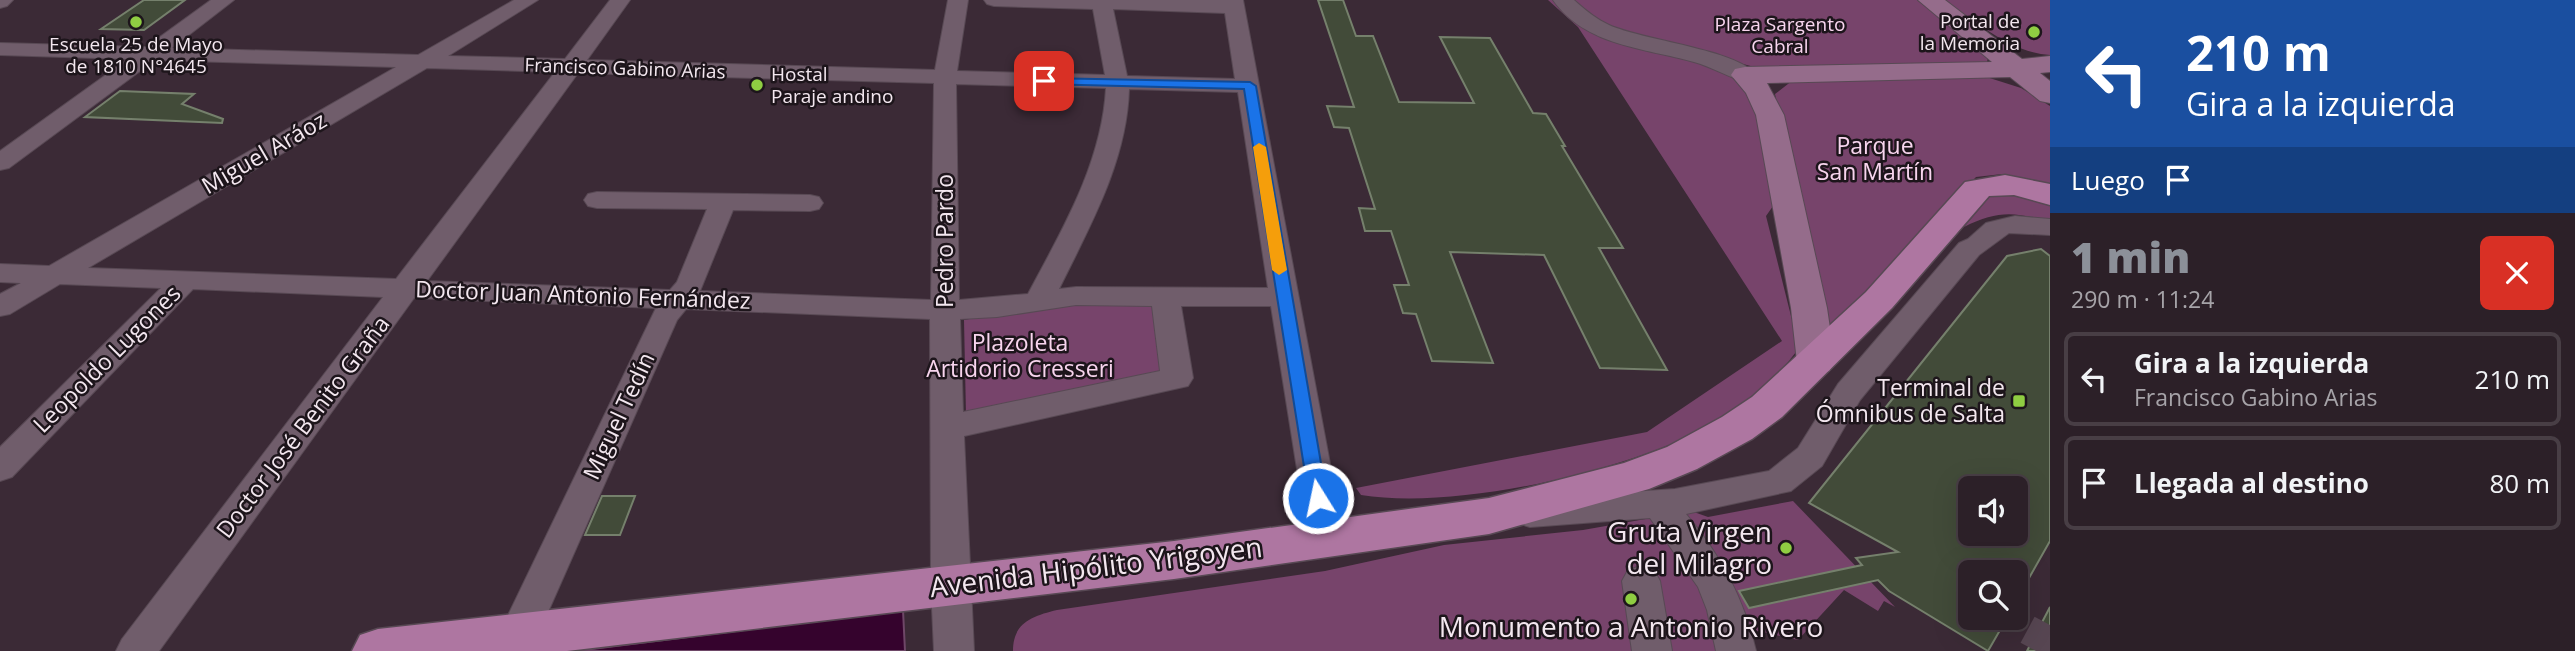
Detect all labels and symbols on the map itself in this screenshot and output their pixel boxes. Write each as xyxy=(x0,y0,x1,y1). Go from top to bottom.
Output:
place label: Portal de la Memoria xyxy=(1920,8,2020,56)
park label: Plaza Sargento Cabral xyxy=(1715,11,1845,59)
marker: Escuela 25 de Mayo de 1810 N°4645 xyxy=(128,14,144,30)
marker: Portal de la Memoria xyxy=(2026,24,2042,40)
place label: Escuela 25 de Mayo de 1810 N°4645 xyxy=(49,31,223,79)
street label: Francisco Gabino Arias xyxy=(524,51,726,85)
pin xyxy=(1014,51,1074,111)
place label: Hostal Paraje andino xyxy=(771,61,893,109)
marker: Hostal Paraje andino xyxy=(749,77,765,93)
street label: Miguel Aráoz xyxy=(195,103,332,201)
park label: Parque San Martín xyxy=(1817,129,1933,187)
street label: Pedro Pardo xyxy=(928,174,960,308)
street label: Doctor Juan Antonio Fernández xyxy=(415,272,751,316)
street label: Leopoldo Lugones xyxy=(25,277,187,439)
street label: Doctor José Benito Graña xyxy=(208,309,396,544)
park label: Plazoleta Artidorio Cresseri xyxy=(926,326,1114,384)
street label: Miguel Tedín xyxy=(575,347,662,485)
place label: Terminal de Ómnibus de Salta xyxy=(1816,371,2005,429)
marker: Terminal de Ómnibus de Salta xyxy=(2011,393,2027,409)
position arrow xyxy=(1281,461,1355,535)
place label: Gruta Virgen del Milagro xyxy=(1607,512,1772,582)
street label: Avenida Hipólito Yrigoyen xyxy=(927,527,1264,605)
marker: Gruta Virgen del Milagro xyxy=(1778,540,1794,556)
marker: Monumento a Antonio Rivero xyxy=(1623,591,1639,607)
place label: Monumento a Antonio Rivero xyxy=(1439,607,1823,645)

